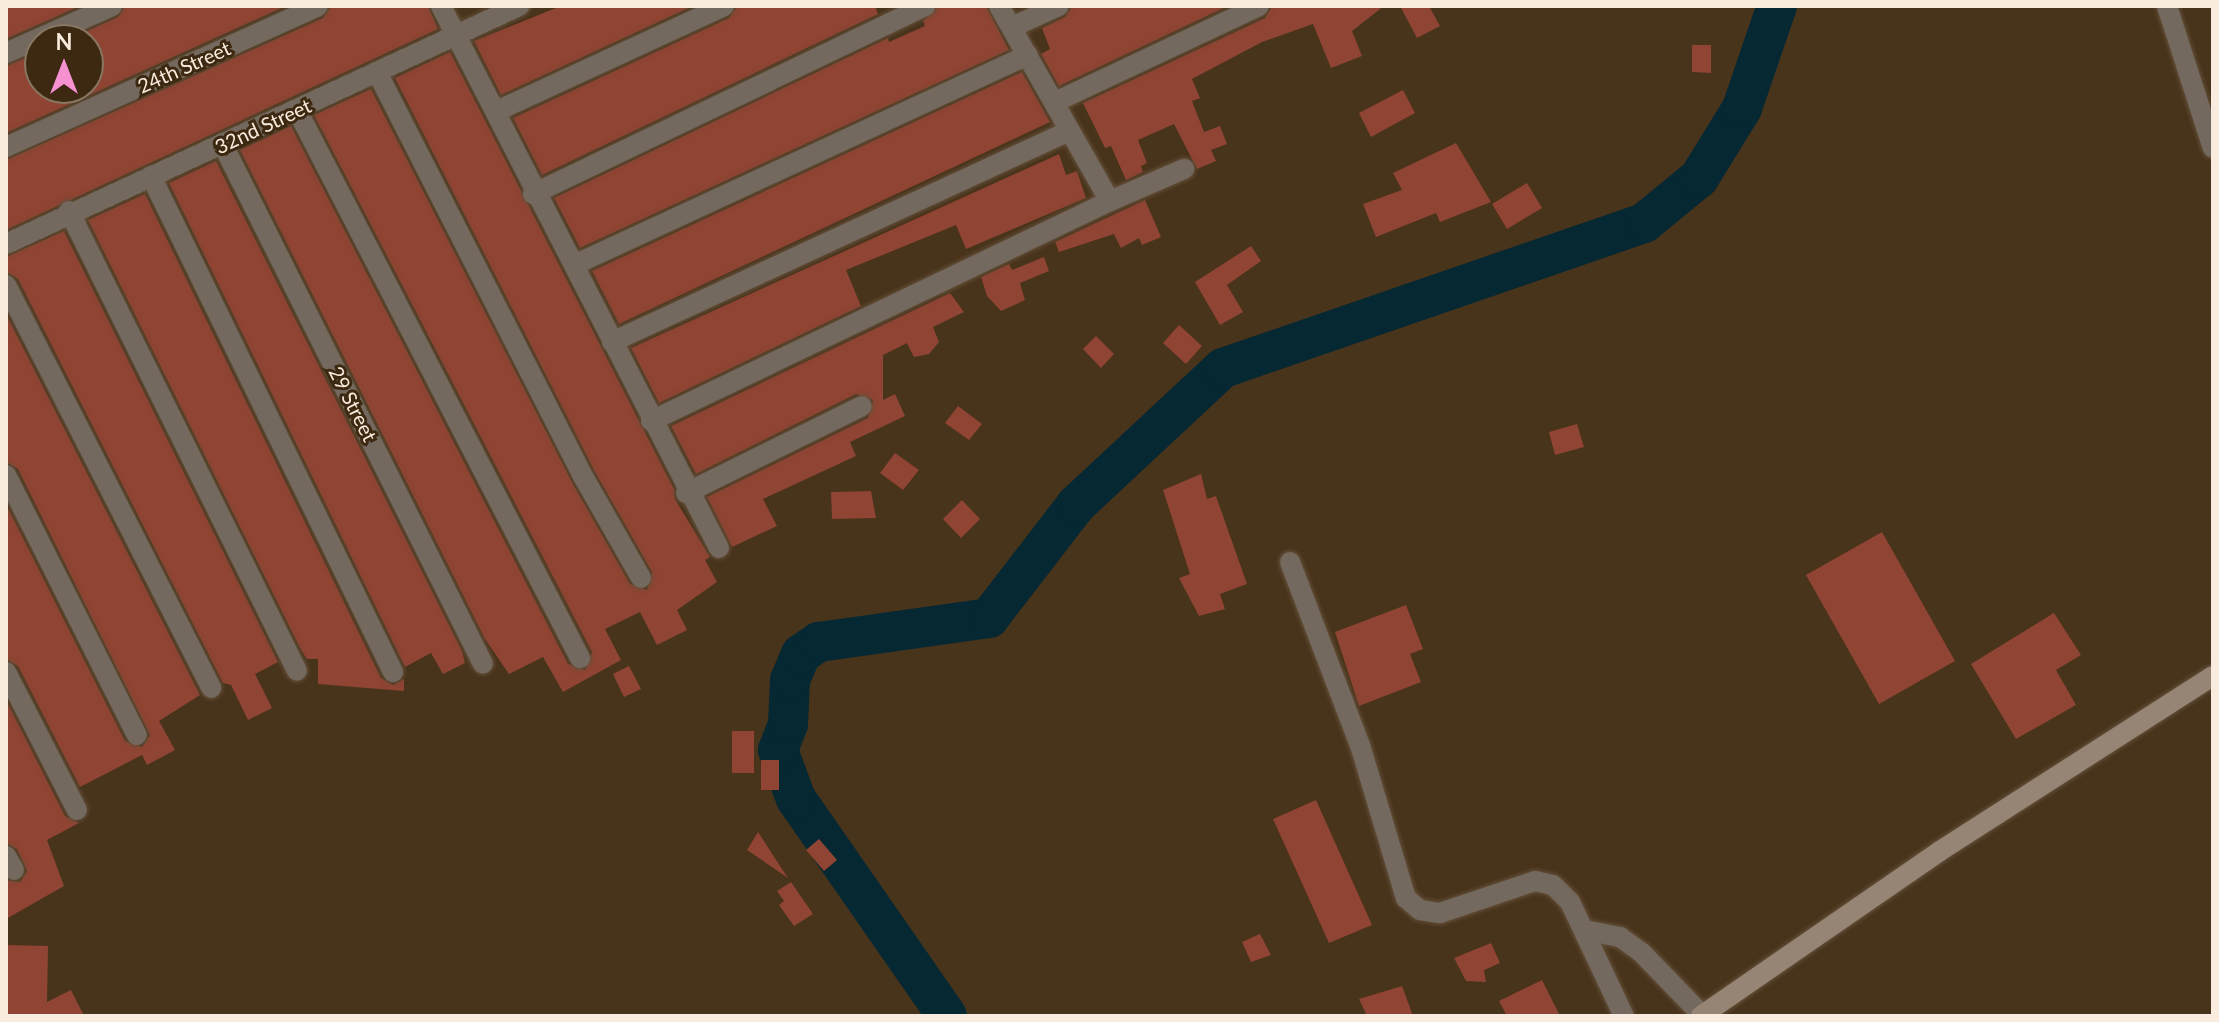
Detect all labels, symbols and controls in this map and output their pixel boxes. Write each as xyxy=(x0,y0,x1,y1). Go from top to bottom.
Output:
north arrow xyxy=(24,24,104,104)
text: N xyxy=(56,28,72,55)
street label: 24th Street xyxy=(134,36,234,98)
street label: 32nd Street xyxy=(211,93,315,159)
street label: 29 Street xyxy=(324,362,382,446)

